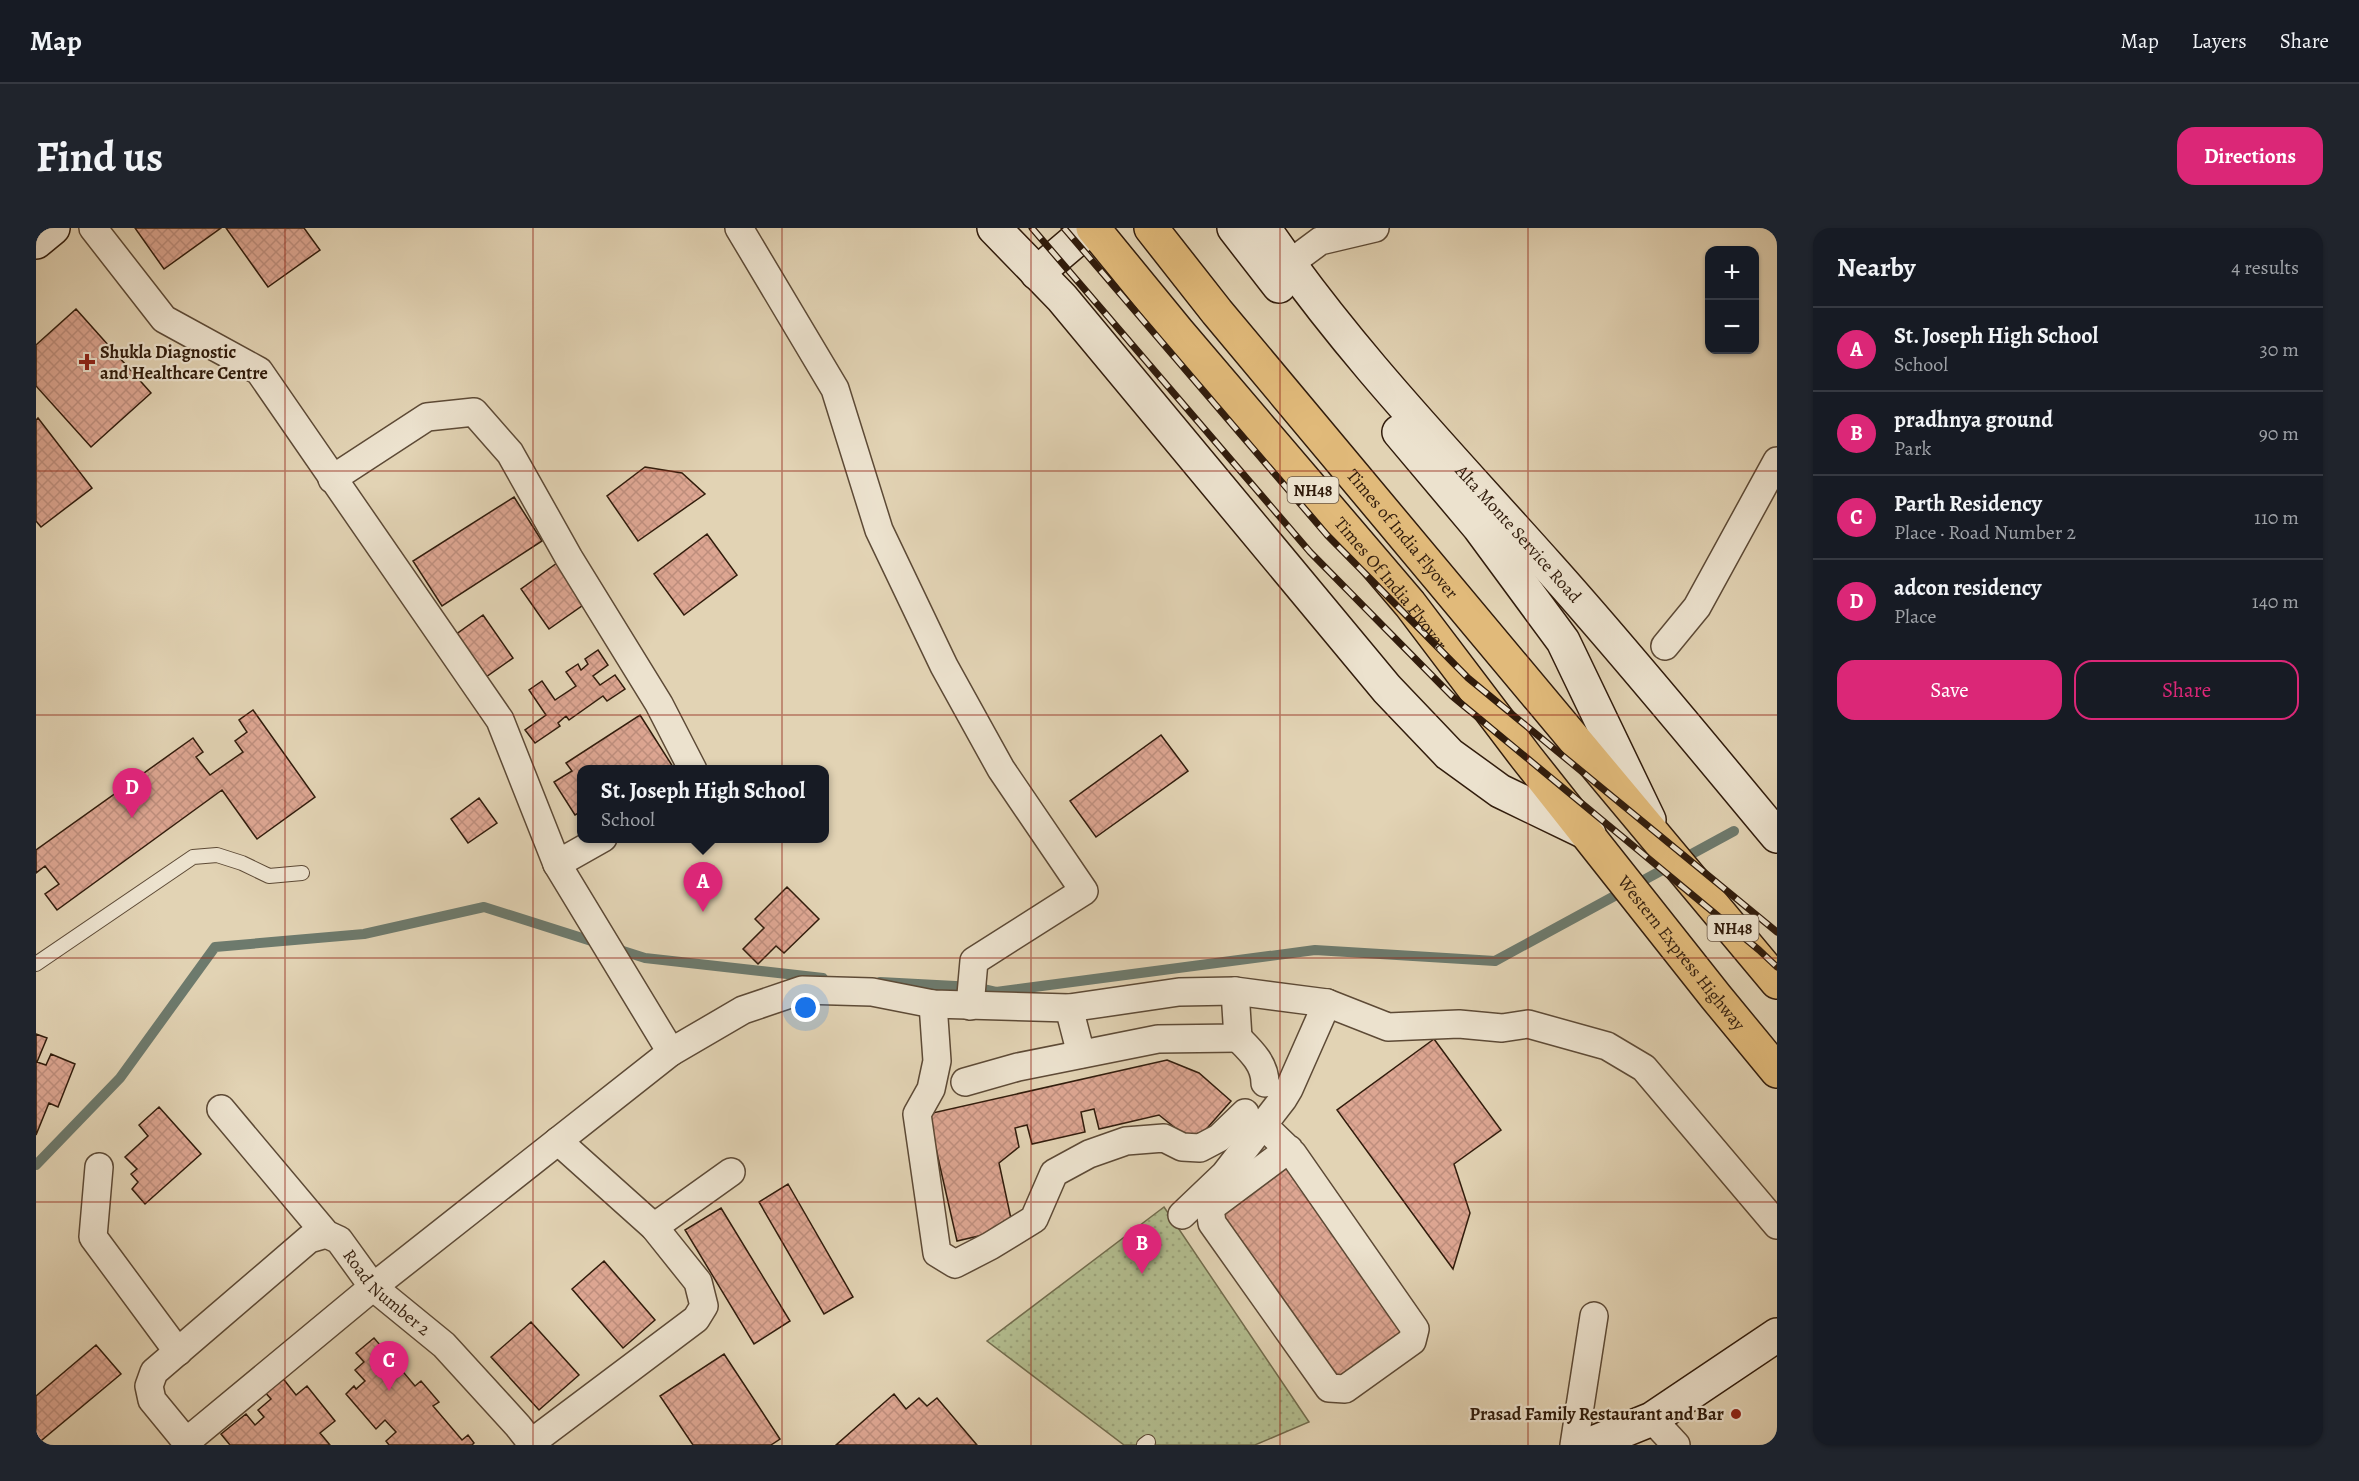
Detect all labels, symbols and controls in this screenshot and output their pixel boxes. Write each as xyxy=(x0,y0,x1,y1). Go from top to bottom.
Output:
text: Map xyxy=(30,22,82,60)
text: Map xyxy=(2120,27,2159,55)
text: Layers xyxy=(2192,27,2247,55)
text: Share xyxy=(2280,27,2329,55)
button: Directions xyxy=(2177,127,2323,185)
text: Find us xyxy=(36,128,163,185)
map controls xyxy=(1705,246,1759,354)
button: + xyxy=(1705,246,1759,300)
text: Nearby xyxy=(1837,250,1916,285)
text: 4 results xyxy=(2231,254,2299,281)
button: − xyxy=(1705,300,1759,354)
text: St. Joseph High School xyxy=(1894,321,2098,351)
text: A xyxy=(1850,336,1863,363)
text: 30 m xyxy=(2259,336,2299,363)
place label: Shukla Diagnostic and Healthcare Centre xyxy=(100,340,268,385)
text: School xyxy=(1894,351,1948,378)
marker: Shukla Diagnostic and Healthcare Centre xyxy=(78,353,96,371)
text: pradhnya ground xyxy=(1894,405,2053,435)
text: B xyxy=(1850,420,1863,447)
text: 90 m xyxy=(2259,420,2299,447)
text: Park xyxy=(1894,435,1932,462)
street label: Alta Monte Service Road xyxy=(1449,459,1587,608)
street label: Times of India Flyover xyxy=(1341,464,1464,604)
road number: NH48 xyxy=(1288,477,1338,503)
text: Parth Residency xyxy=(1894,489,2042,519)
text: C xyxy=(1850,504,1863,531)
text: 110 m xyxy=(2254,504,2299,531)
street label: Times Of India Flyover xyxy=(1329,512,1453,655)
text: Place · Road Number 2 xyxy=(1894,519,2076,546)
text: adcon residency xyxy=(1894,573,2042,603)
text: D xyxy=(1850,588,1863,615)
text: 140 m xyxy=(2252,588,2299,615)
text: Place xyxy=(1894,603,1936,630)
button: Save xyxy=(1837,660,2062,720)
button: Share xyxy=(2074,660,2299,720)
popup xyxy=(577,765,829,843)
pin: D xyxy=(112,768,152,818)
text: St. Joseph High School xyxy=(601,776,805,806)
text: School xyxy=(601,806,655,833)
pin: A xyxy=(684,862,722,912)
street label: Western Express Highway xyxy=(1612,870,1751,1036)
road number: NH48 xyxy=(1708,915,1758,941)
your location xyxy=(791,993,820,1022)
pin: B xyxy=(1122,1224,1162,1274)
street label: Road Number 2 xyxy=(337,1244,436,1341)
pin: C xyxy=(370,1342,408,1391)
place label: Prasad Family Restaurant and Bar xyxy=(1470,1402,1725,1426)
marker: Prasad Family Restaurant and Bar xyxy=(1729,1407,1743,1421)

